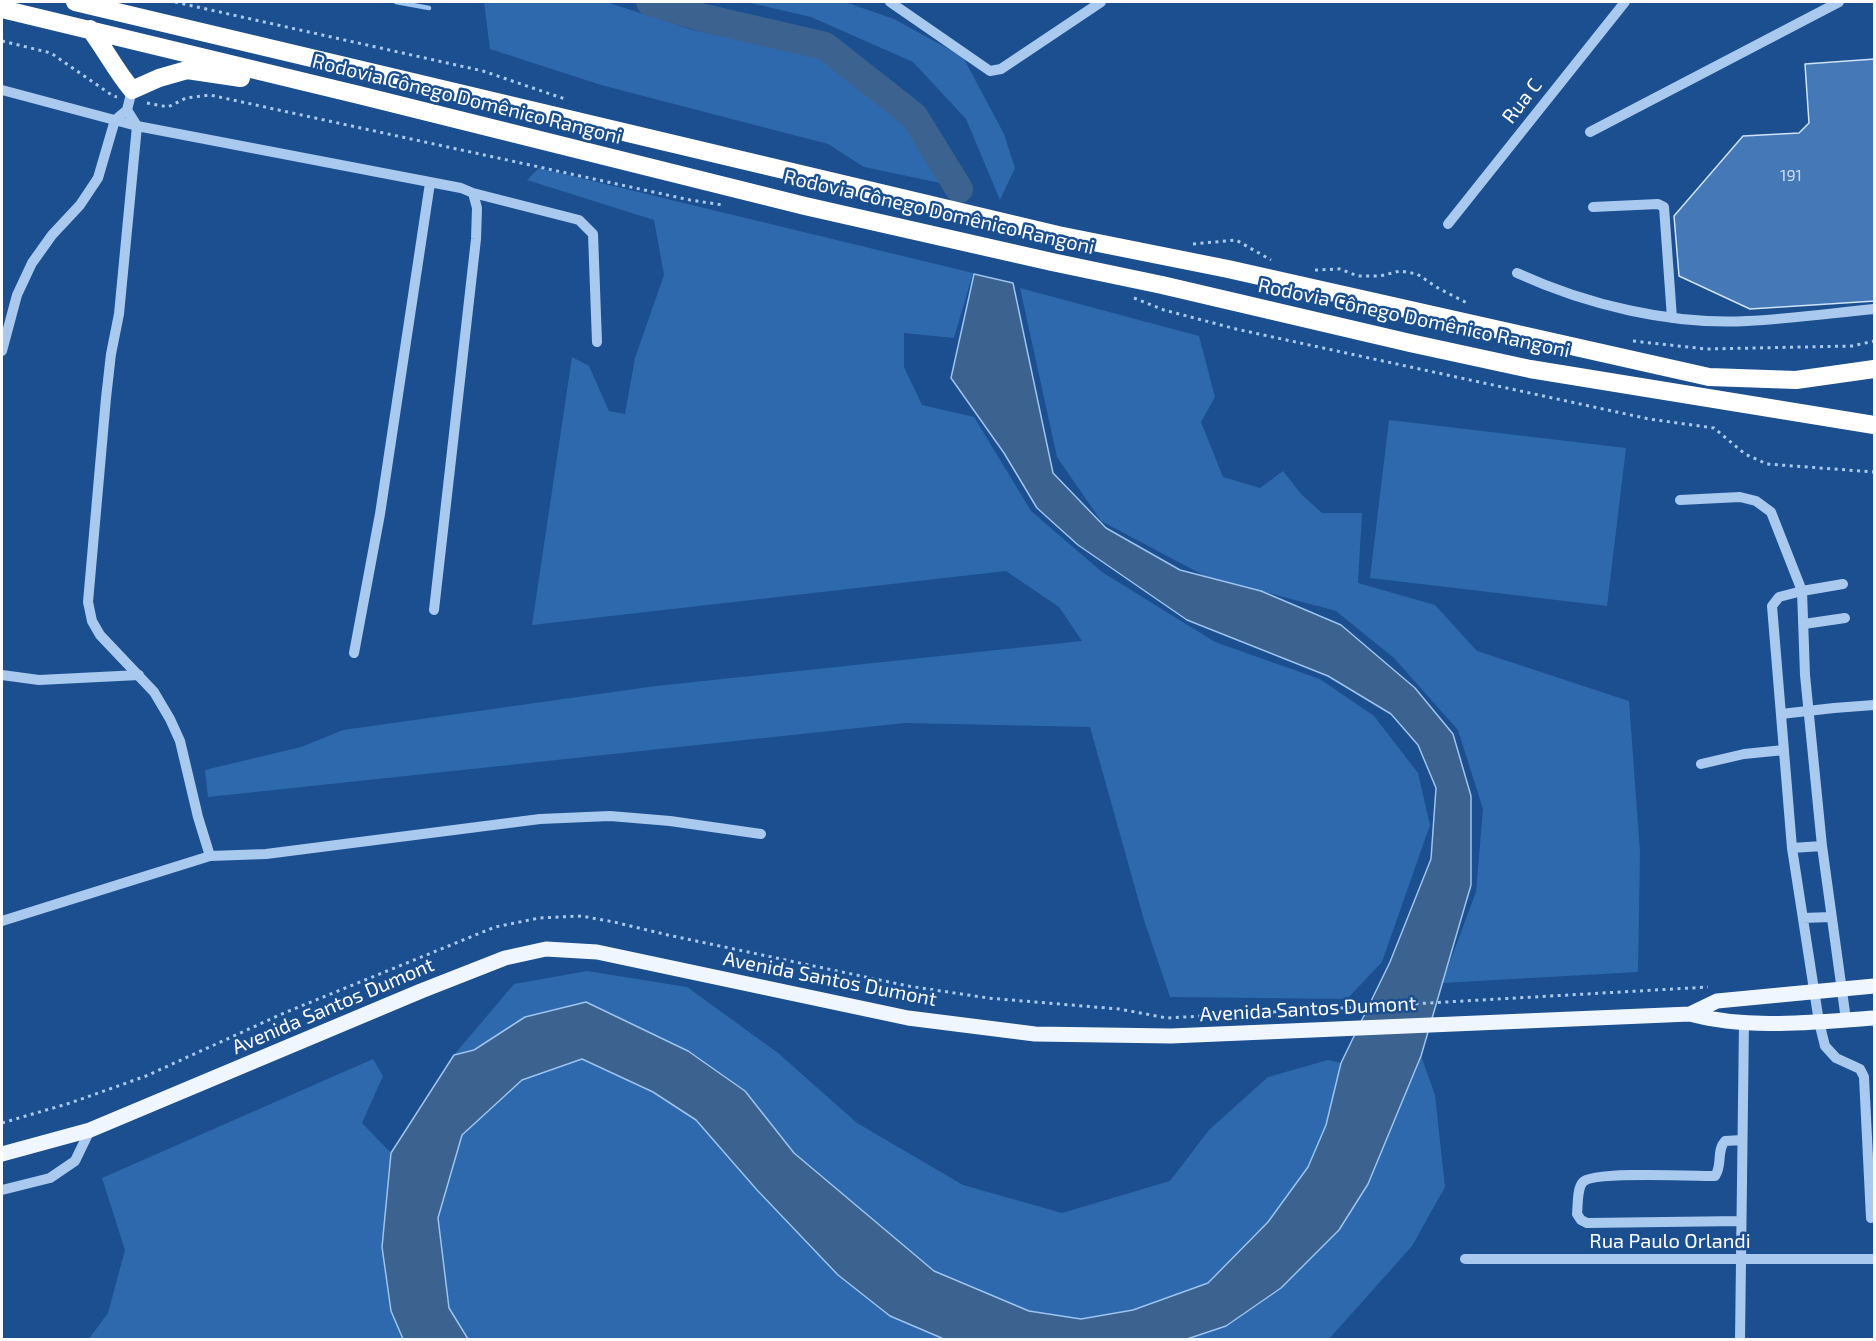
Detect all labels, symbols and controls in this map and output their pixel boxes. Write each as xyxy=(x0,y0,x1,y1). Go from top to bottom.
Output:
street label: Rodovia Cônego Domênico Rangoni xyxy=(310,49,624,149)
street label: Rua C xyxy=(1497,74,1547,128)
street label: Rodovia Cônego Domênico Rangoni xyxy=(781,165,1097,259)
house number: 191 xyxy=(1780,166,1802,186)
street label: Rodovia Cônego Domênico Rangoni xyxy=(1256,273,1572,363)
street label: Avenida Santos Dumont xyxy=(721,947,939,1011)
street label: Avenida Santos Dumont xyxy=(228,953,438,1059)
street label: Avenida Santos Dumont xyxy=(1199,991,1417,1027)
street label: Rua Paulo Orlandi xyxy=(1589,1229,1751,1253)

